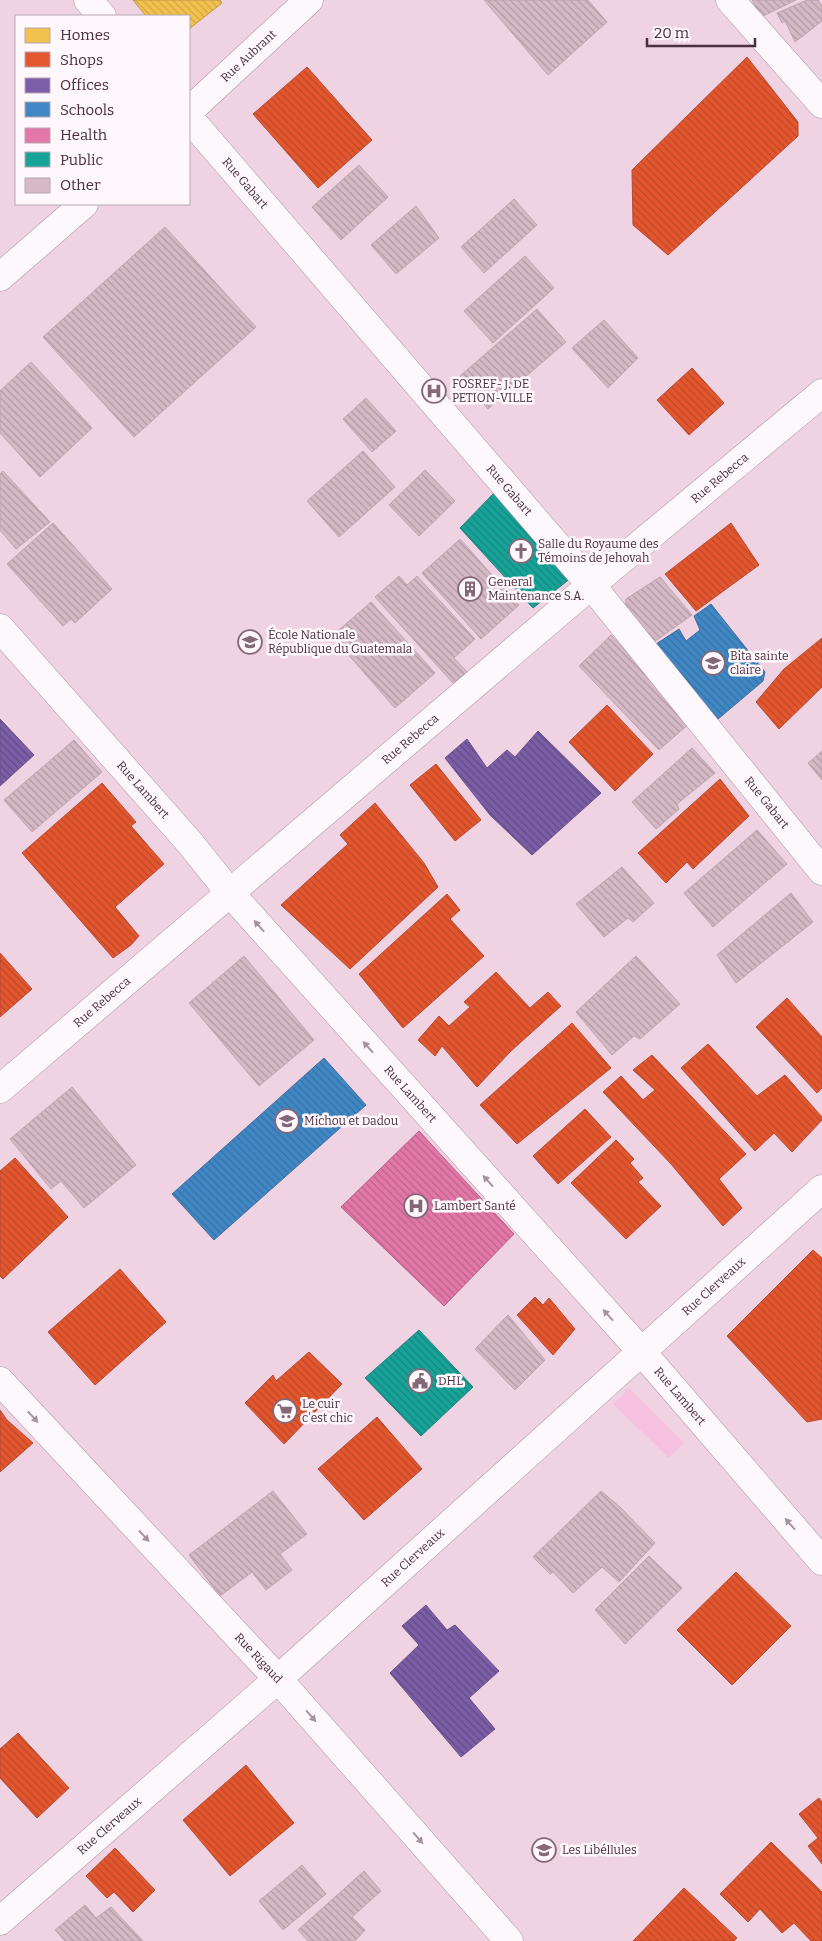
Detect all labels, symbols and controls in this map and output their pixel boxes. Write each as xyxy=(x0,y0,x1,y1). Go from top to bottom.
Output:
legend xyxy=(15,15,190,205)
scale bar xyxy=(647,15,754,47)
text: 20 m xyxy=(654,24,690,42)
text: Homes xyxy=(60,26,110,44)
street label: Rue Aubrant xyxy=(218,27,279,85)
text: Shops xyxy=(60,51,103,69)
text: Offices xyxy=(60,76,109,94)
text: Schools xyxy=(60,101,114,119)
text: Health xyxy=(60,126,108,144)
text: Public xyxy=(60,151,104,169)
street label: Rue Gabart xyxy=(219,155,271,212)
text: Other xyxy=(60,176,101,194)
place label: FOSREF- J. DE PETION-VILLE xyxy=(452,377,533,405)
hospital icon: FOSREF- J. DE PETION-VILLE xyxy=(421,378,447,404)
street label: Rue Rebecca xyxy=(688,450,751,506)
street label: Rue Gabart xyxy=(484,462,535,519)
place label: Salle du Royaume des Témoins de Jehovah xyxy=(538,537,659,565)
church icon: Salle du Royaume des Témoins de Jehovah xyxy=(508,538,534,564)
place label: General Maintenance S.A. xyxy=(488,575,584,603)
building icon: General Maintenance S.A. xyxy=(457,576,483,602)
place label: École Nationale République du Guatemala xyxy=(268,627,413,656)
school or university icon: École Nationale République du Guatemala xyxy=(237,629,263,655)
place label: Bita sainte claire xyxy=(730,649,789,677)
school or university icon: Bita sainte claire xyxy=(700,650,726,676)
street label: Rue Rebecca xyxy=(379,711,442,767)
street label: Rue Lambert xyxy=(114,758,172,822)
street label: Rue Gabart xyxy=(742,774,792,832)
one-way arrow xyxy=(253,920,265,932)
street label: Rue Rebecca xyxy=(71,974,134,1030)
one-way arrow xyxy=(362,1041,374,1053)
street label: Rue Lambert xyxy=(381,1063,440,1126)
school or university icon: Michou et Dadou xyxy=(274,1108,300,1134)
place label: Michou et Dadou xyxy=(304,1114,399,1128)
one-way arrow xyxy=(482,1175,494,1187)
hospital icon: Lambert Santé xyxy=(403,1193,429,1219)
place label: Lambert Santé xyxy=(434,1199,516,1213)
street label: Rue Clerveaux xyxy=(679,1254,748,1319)
one-way arrow xyxy=(602,1309,614,1321)
street label: Rue Lambert xyxy=(651,1364,709,1428)
public building icon: DHL xyxy=(407,1368,433,1394)
place label: DHL xyxy=(438,1374,463,1388)
place label: Le cuir c'est chic xyxy=(302,1397,353,1425)
supermarket icon: Le cuir c'est chic xyxy=(272,1398,298,1424)
one-way arrow xyxy=(27,1410,39,1422)
one-way arrow xyxy=(784,1518,796,1530)
street label: Rue Clerveaux xyxy=(378,1525,448,1590)
one-way arrow xyxy=(138,1529,150,1541)
street label: Rue Rigaud xyxy=(232,1630,285,1686)
one-way arrow xyxy=(305,1709,316,1722)
street label: Rue Clerveaux xyxy=(74,1794,144,1857)
one-way arrow xyxy=(412,1831,424,1843)
school or university icon: Les Libéllules xyxy=(531,1837,557,1863)
place label: Les Libéllules xyxy=(562,1843,637,1857)

